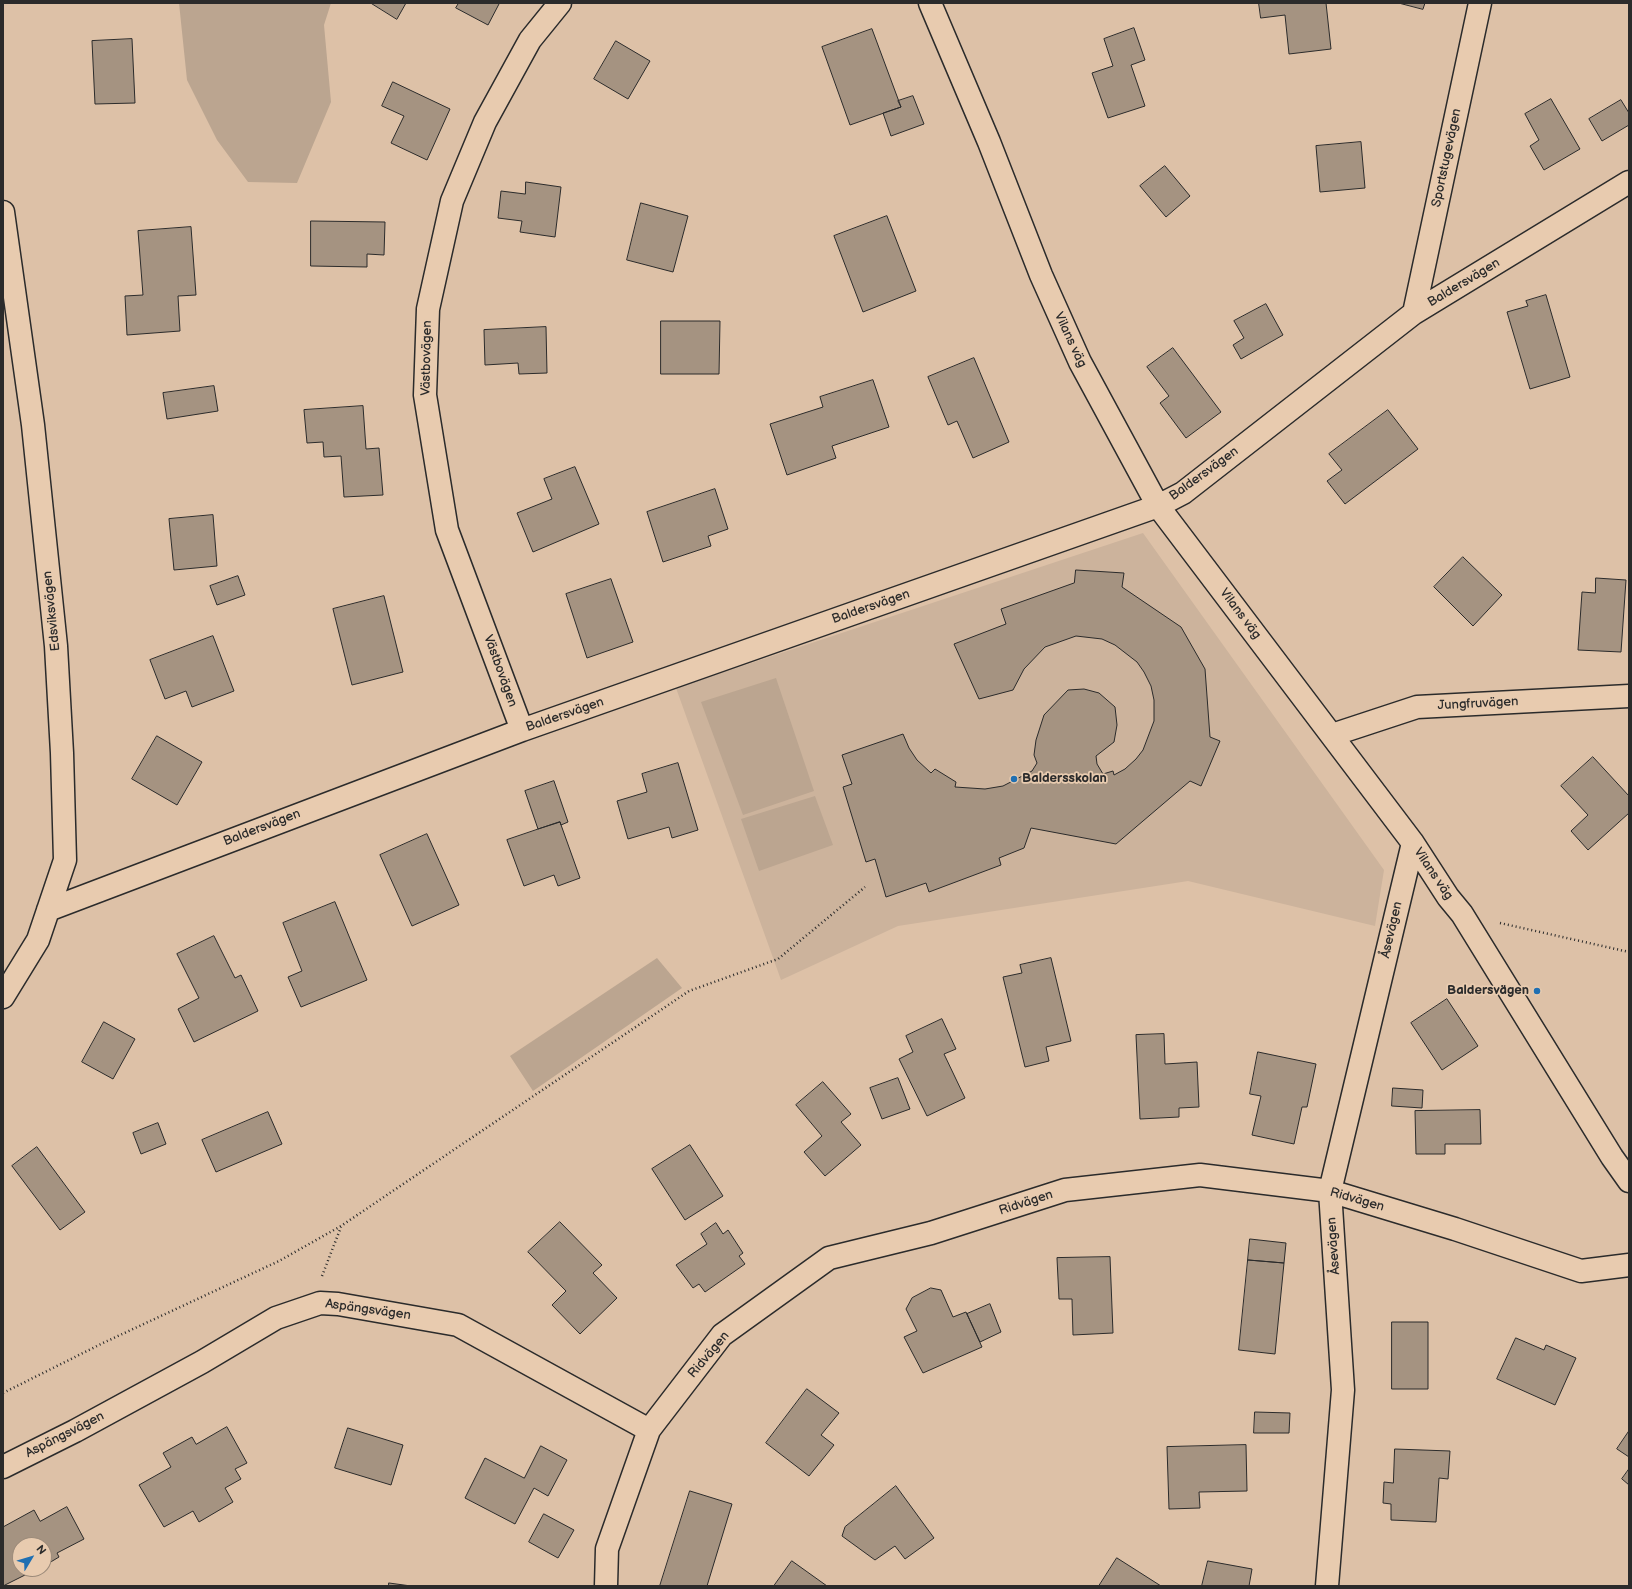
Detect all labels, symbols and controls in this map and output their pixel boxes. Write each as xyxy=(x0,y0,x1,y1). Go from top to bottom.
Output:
street label: Sportstugevägen xyxy=(1429,107,1465,209)
street label: Baldersvägen xyxy=(1425,255,1503,311)
street label: Vilans väg xyxy=(1050,310,1090,370)
street label: Västbovägen xyxy=(419,320,435,396)
street label: Baldersvägen xyxy=(1166,444,1242,504)
street label: Edsviksvägen xyxy=(40,570,64,652)
street label: Baldersvägen xyxy=(830,586,912,628)
street label: Vilans väg xyxy=(1216,586,1264,642)
street label: Västbovägen xyxy=(480,633,520,709)
street label: Baldersvägen xyxy=(524,694,606,736)
street label: Jungfruvägen xyxy=(1437,694,1519,714)
place label: Baldersskolan xyxy=(1022,771,1107,787)
marker: Baldersskolan xyxy=(1009,774,1019,784)
street label: Baldersvägen xyxy=(221,806,303,850)
street label: Vilans väg xyxy=(1410,845,1456,903)
street label: Åsevägen xyxy=(1378,900,1406,960)
place label: Baldersvägen xyxy=(1447,983,1529,999)
marker: Baldersvägen xyxy=(1532,986,1542,996)
street label: Ridvägen xyxy=(1328,1185,1386,1215)
street label: Ridvägen xyxy=(997,1187,1055,1219)
street label: Åsevägen xyxy=(1324,1217,1344,1275)
street label: Aspängsvägen xyxy=(324,1296,412,1324)
street label: Ridvägen xyxy=(685,1329,733,1381)
street label: Aspängsvägen xyxy=(23,1409,107,1461)
north arrow xyxy=(12,1537,52,1577)
text: N xyxy=(33,1543,49,1557)

